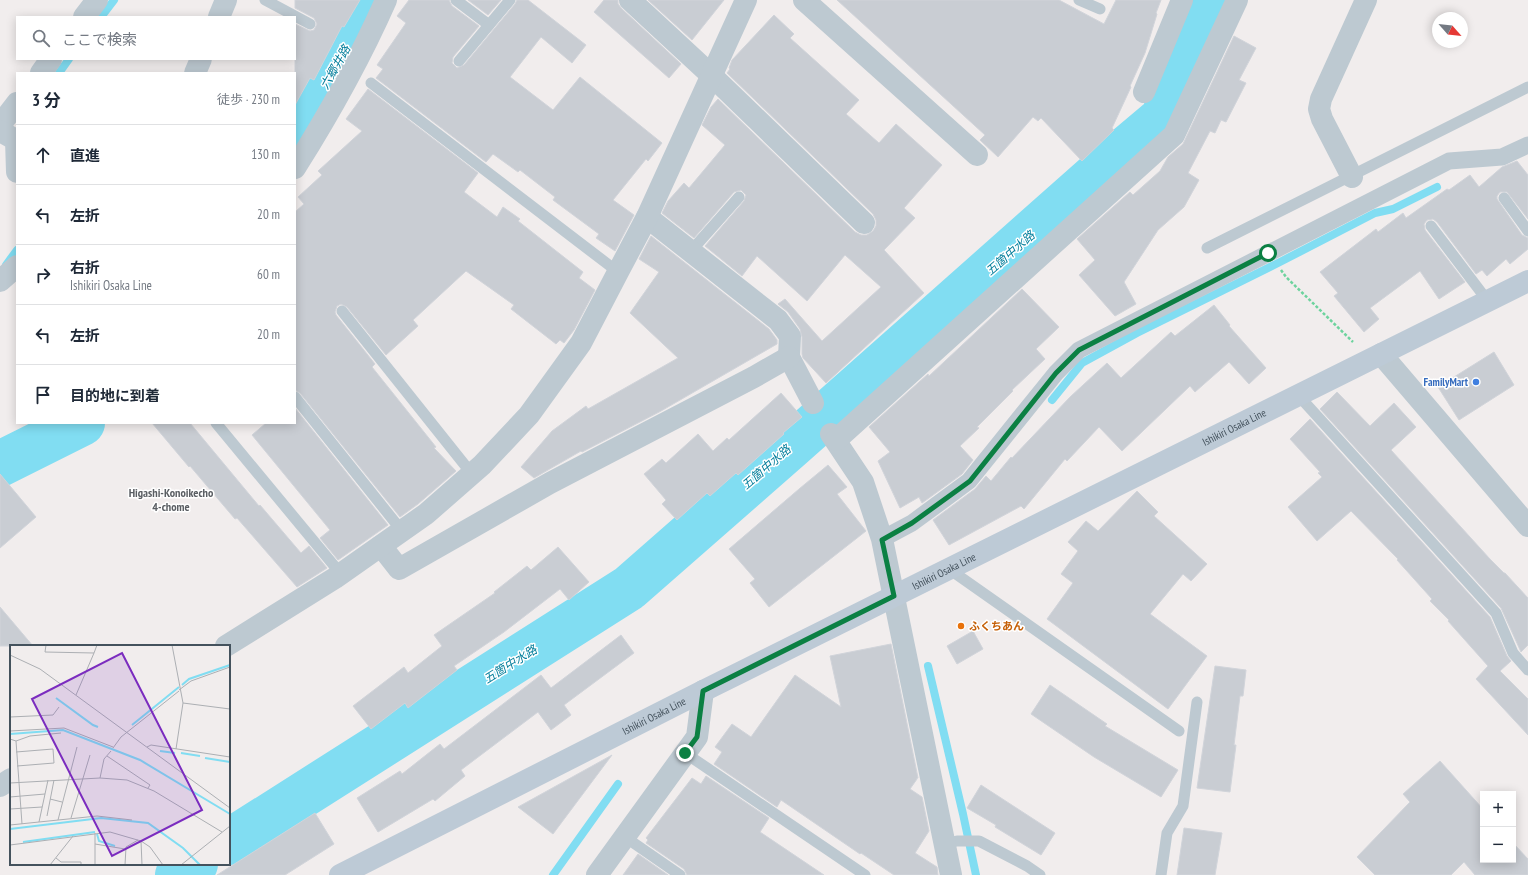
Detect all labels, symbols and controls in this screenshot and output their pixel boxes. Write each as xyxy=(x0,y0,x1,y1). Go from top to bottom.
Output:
north arrow xyxy=(1432,12,1468,48)
search box xyxy=(16,16,296,60)
icon: search xyxy=(30,27,52,49)
text: ここで検索 xyxy=(62,30,137,49)
water label: 六郷井路 xyxy=(317,42,354,92)
text: 3 分 xyxy=(32,89,61,111)
text: 徒歩 · 230 m xyxy=(217,91,280,108)
icon: ahead xyxy=(32,144,54,166)
text: 直進 xyxy=(70,146,100,165)
text: 130 m xyxy=(251,146,280,163)
icon: left xyxy=(32,204,54,226)
text: 左折 xyxy=(70,206,100,225)
text: 20 m xyxy=(257,206,280,223)
water label: 五箇中水路 xyxy=(982,227,1038,278)
route start xyxy=(1259,244,1277,262)
text: 右折 xyxy=(70,258,100,277)
icon: right xyxy=(32,264,54,286)
text: 60 m xyxy=(257,266,280,283)
text: Ishikiri Osaka Line xyxy=(70,277,152,294)
icon: left xyxy=(32,324,54,346)
text: 左折 xyxy=(70,326,100,345)
text: 20 m xyxy=(257,326,280,343)
place label: FamilyMart xyxy=(1423,375,1469,389)
marker: FamilyMart xyxy=(1471,377,1481,387)
icon: arrive xyxy=(32,384,54,406)
text: 目的地に到着 xyxy=(70,386,160,405)
street label: Ishikiri Osaka Line xyxy=(1200,405,1269,449)
water label: 五箇中水路 xyxy=(738,441,794,492)
district label: Higashi-Konoikecho 4-chome xyxy=(129,485,214,514)
street label: Ishikiri Osaka Line xyxy=(910,549,979,593)
place label: ふくちあん xyxy=(969,619,1024,633)
marker: ふくちあん xyxy=(956,621,966,631)
water label: 五箇中水路 xyxy=(481,641,540,686)
inset map xyxy=(10,645,230,865)
street label: Ishikiri Osaka Line xyxy=(620,694,689,738)
route end xyxy=(676,744,694,762)
map controls xyxy=(1480,791,1516,863)
button: + xyxy=(1480,791,1516,827)
button: − xyxy=(1480,827,1516,863)

